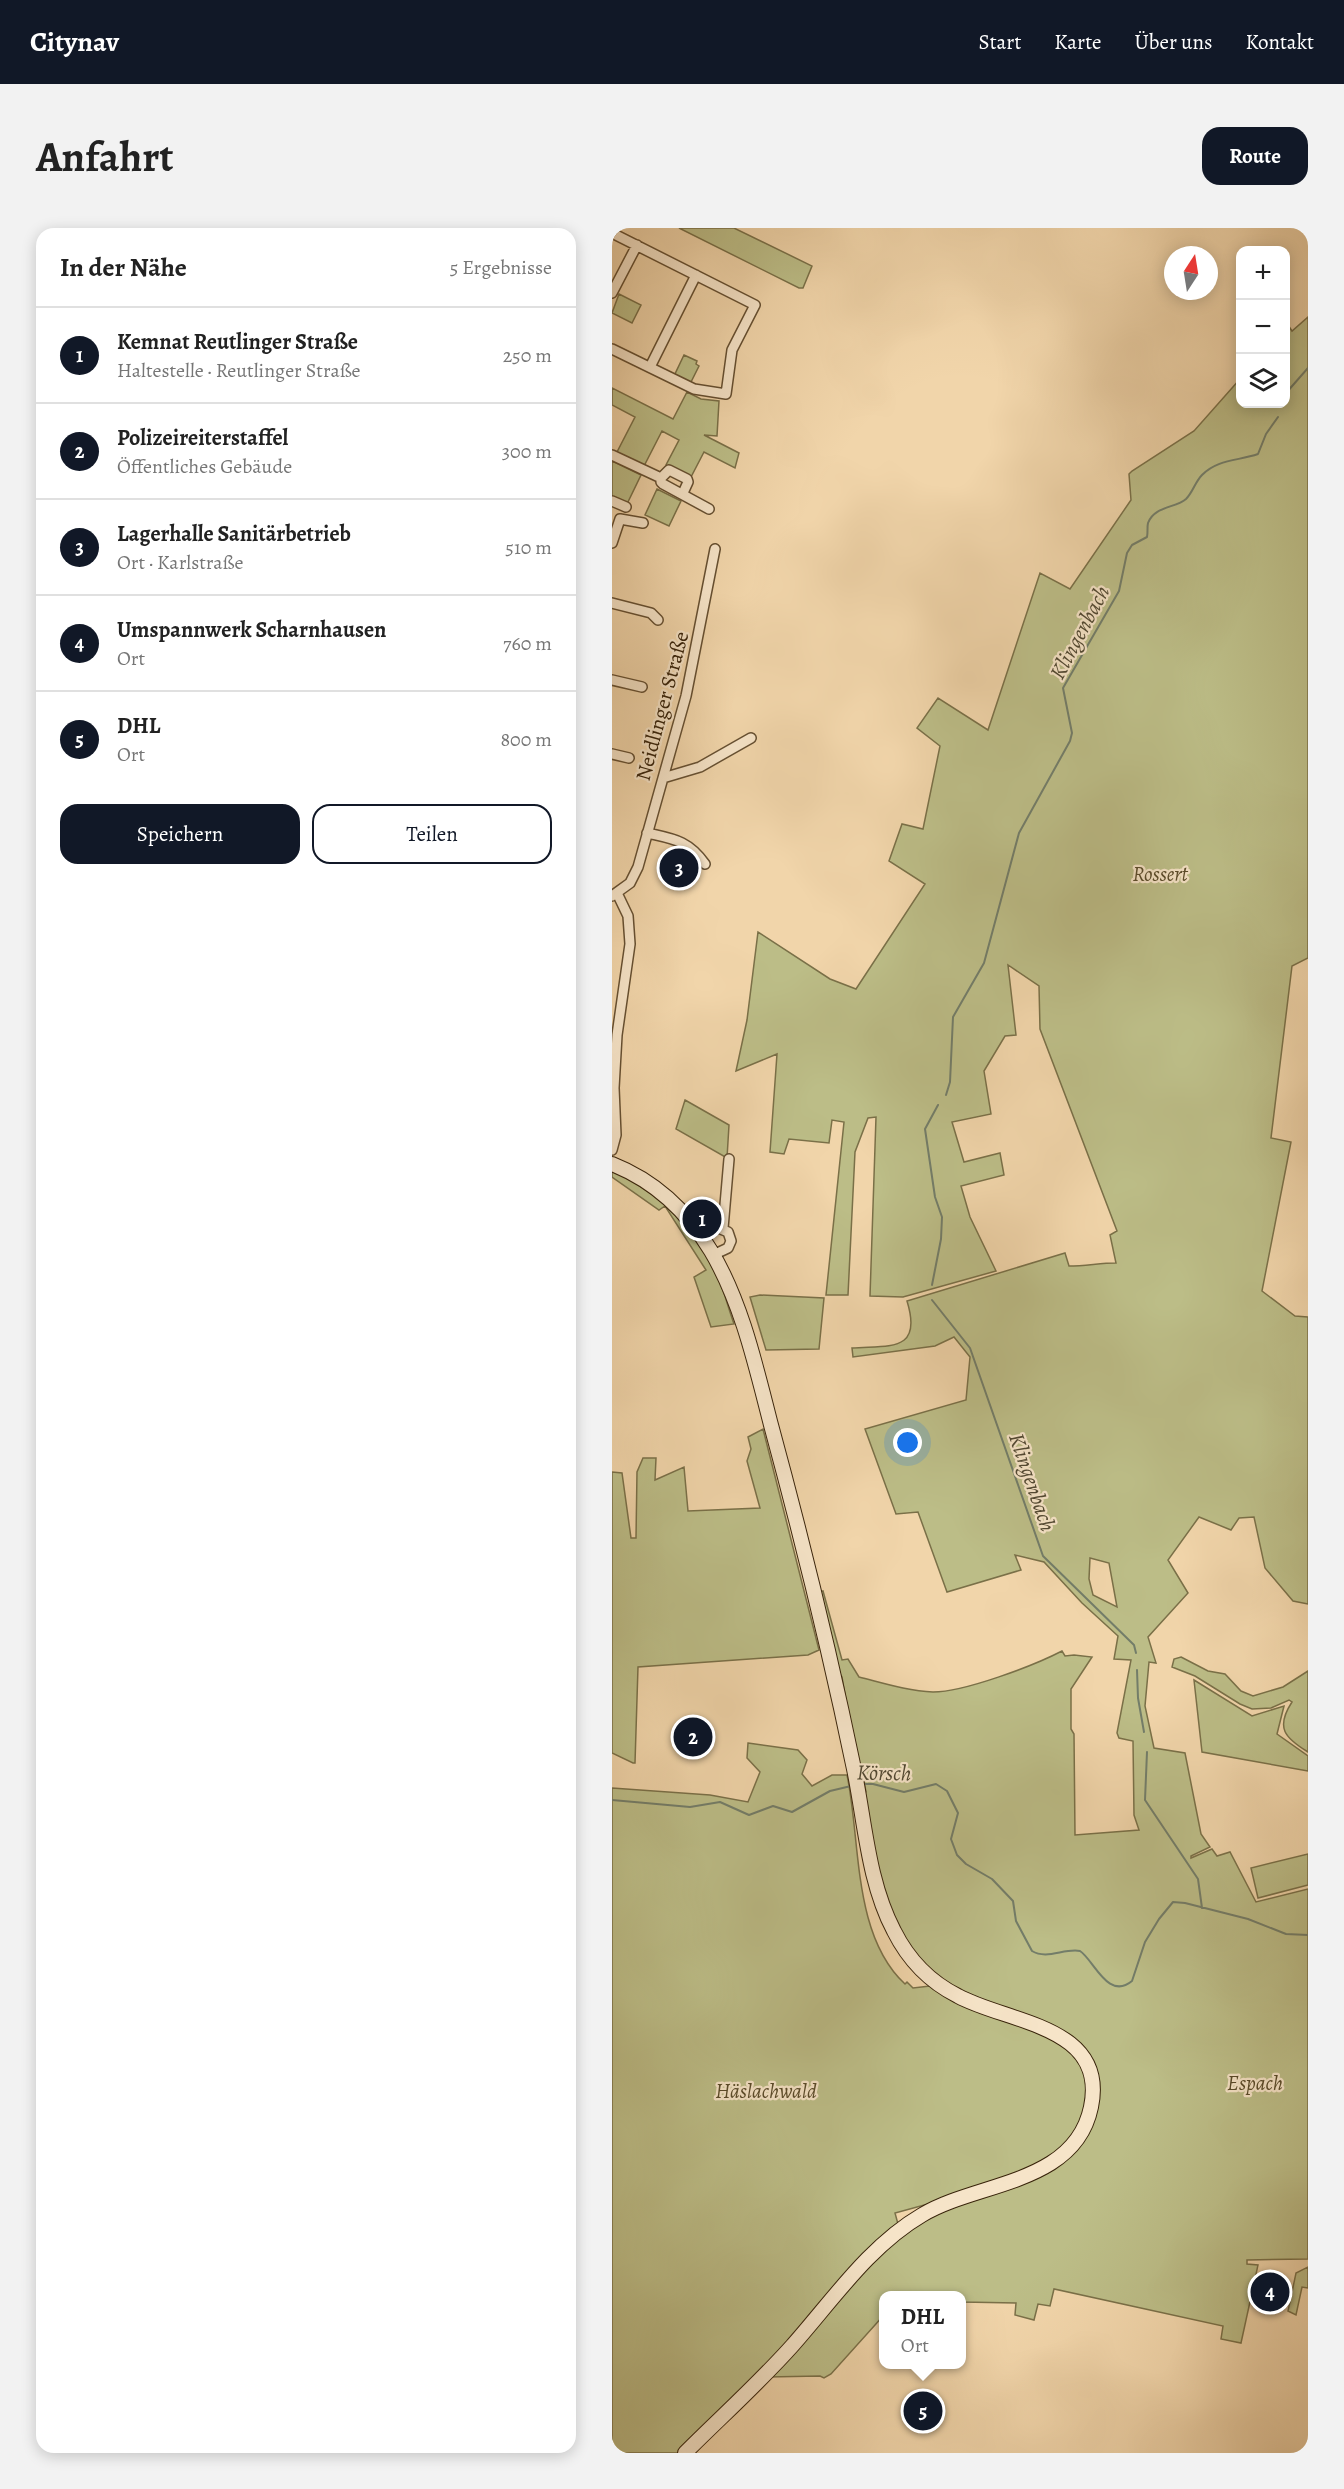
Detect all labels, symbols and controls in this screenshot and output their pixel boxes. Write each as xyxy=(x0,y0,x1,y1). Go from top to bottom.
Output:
text: Citynav xyxy=(30,23,119,61)
text: Start xyxy=(979,28,1021,56)
text: Karte xyxy=(1054,28,1102,56)
text: Über uns xyxy=(1135,28,1212,56)
text: Kontakt xyxy=(1245,28,1314,56)
button: Route xyxy=(1202,127,1308,185)
text: Anfahrt xyxy=(36,128,173,185)
north arrow xyxy=(1164,246,1218,300)
map controls xyxy=(1236,246,1290,408)
button: + xyxy=(1236,246,1290,300)
text: In der Nähe xyxy=(60,250,187,285)
text: 5 Ergebnisse xyxy=(450,254,552,281)
button: − xyxy=(1236,300,1290,354)
text: Kemnat Reutlinger Straße xyxy=(117,327,358,357)
text: 1 xyxy=(76,342,83,369)
text: 250 m xyxy=(503,342,552,369)
button: layers xyxy=(1236,354,1290,408)
text: Haltestelle · Reutlinger Straße xyxy=(117,357,360,384)
text: Polizeireiterstaffel xyxy=(117,423,288,453)
text: 2 xyxy=(75,438,84,465)
text: 300 m xyxy=(502,438,552,465)
text: Öffentliches Gebäude xyxy=(117,453,292,480)
text: Lagerhalle Sanitärbetrieb xyxy=(117,519,351,549)
text: 3 xyxy=(75,534,84,561)
text: 510 m xyxy=(505,534,552,561)
text: Ort · Karlstraße xyxy=(117,549,243,576)
water label: Klingenbach xyxy=(1043,580,1117,685)
text: Umspannwerk Scharnhausen xyxy=(117,615,386,645)
street label: Neidlinger Straße xyxy=(629,628,695,784)
text: 4 xyxy=(75,630,84,657)
text: 760 m xyxy=(503,630,552,657)
text: Ort xyxy=(117,645,145,672)
text: DHL xyxy=(117,711,160,741)
text: 5 xyxy=(75,726,84,753)
text: 800 m xyxy=(500,726,552,753)
text: Ort xyxy=(117,741,145,768)
button: Speichern xyxy=(60,804,300,864)
button: Teilen xyxy=(312,804,552,864)
pin: 3 xyxy=(660,846,698,890)
park label: Rossert xyxy=(1132,860,1189,888)
pin: 1 xyxy=(682,1196,722,1242)
your location xyxy=(893,1428,922,1457)
water label: Klingenbach xyxy=(1001,1429,1063,1536)
pin: 2 xyxy=(674,1714,712,1760)
water label: Körsch xyxy=(856,1758,912,1788)
park label: Espach xyxy=(1227,2069,1283,2097)
park label: Häslachwald xyxy=(715,2077,817,2105)
pin: 4 xyxy=(1250,2270,1290,2314)
popup xyxy=(879,2291,966,2369)
text: DHL xyxy=(901,2302,944,2332)
text: Ort xyxy=(901,2332,929,2359)
pin: 5 xyxy=(904,2388,942,2434)

